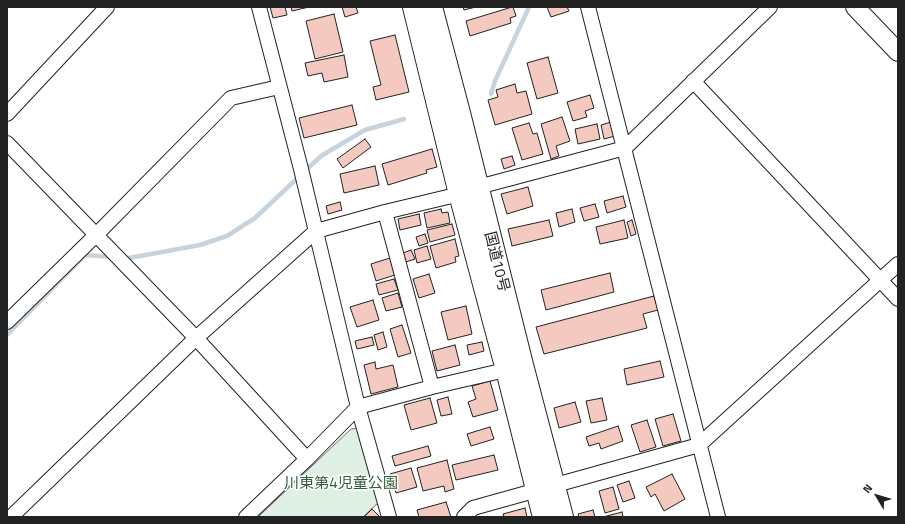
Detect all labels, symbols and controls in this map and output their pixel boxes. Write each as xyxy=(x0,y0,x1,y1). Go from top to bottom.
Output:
street label: 国道10号 xyxy=(480,230,512,294)
park label: 川東第4児童公園 xyxy=(284,475,398,493)
north arrow xyxy=(857,476,897,516)
text: N xyxy=(859,481,876,497)

